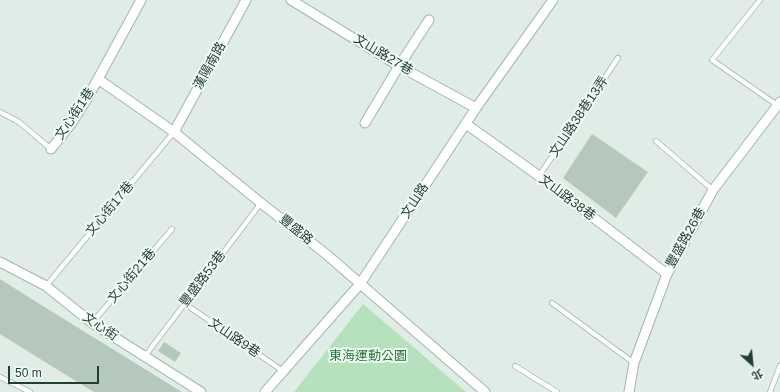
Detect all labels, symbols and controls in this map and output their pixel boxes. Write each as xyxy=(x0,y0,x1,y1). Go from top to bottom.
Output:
street label: 文山路27巷 xyxy=(350,31,416,79)
street label: 漢陽南路 xyxy=(191,39,229,93)
street label: 文山路38巷13弄 xyxy=(546,74,612,160)
street label: 文心街1巷 xyxy=(52,85,98,143)
street label: 文山路38巷 xyxy=(536,172,598,224)
street label: 文心街17巷 xyxy=(83,179,137,239)
street label: 文山路 xyxy=(398,180,432,222)
street label: 豐盛路26巷 xyxy=(663,205,709,271)
street label: 豐盛路 xyxy=(276,212,316,248)
street label: 文心街21巷 xyxy=(105,246,159,306)
street label: 豐盛路53巷 xyxy=(177,248,229,310)
street label: 文心街 xyxy=(79,310,121,344)
street label: 文山路9巷 xyxy=(205,315,263,361)
north arrow xyxy=(732,344,772,384)
park label: 東海運動公園 xyxy=(329,348,407,364)
scale bar xyxy=(10,358,101,384)
text: 50 m xyxy=(15,366,42,380)
text: 北 xyxy=(750,367,765,383)

